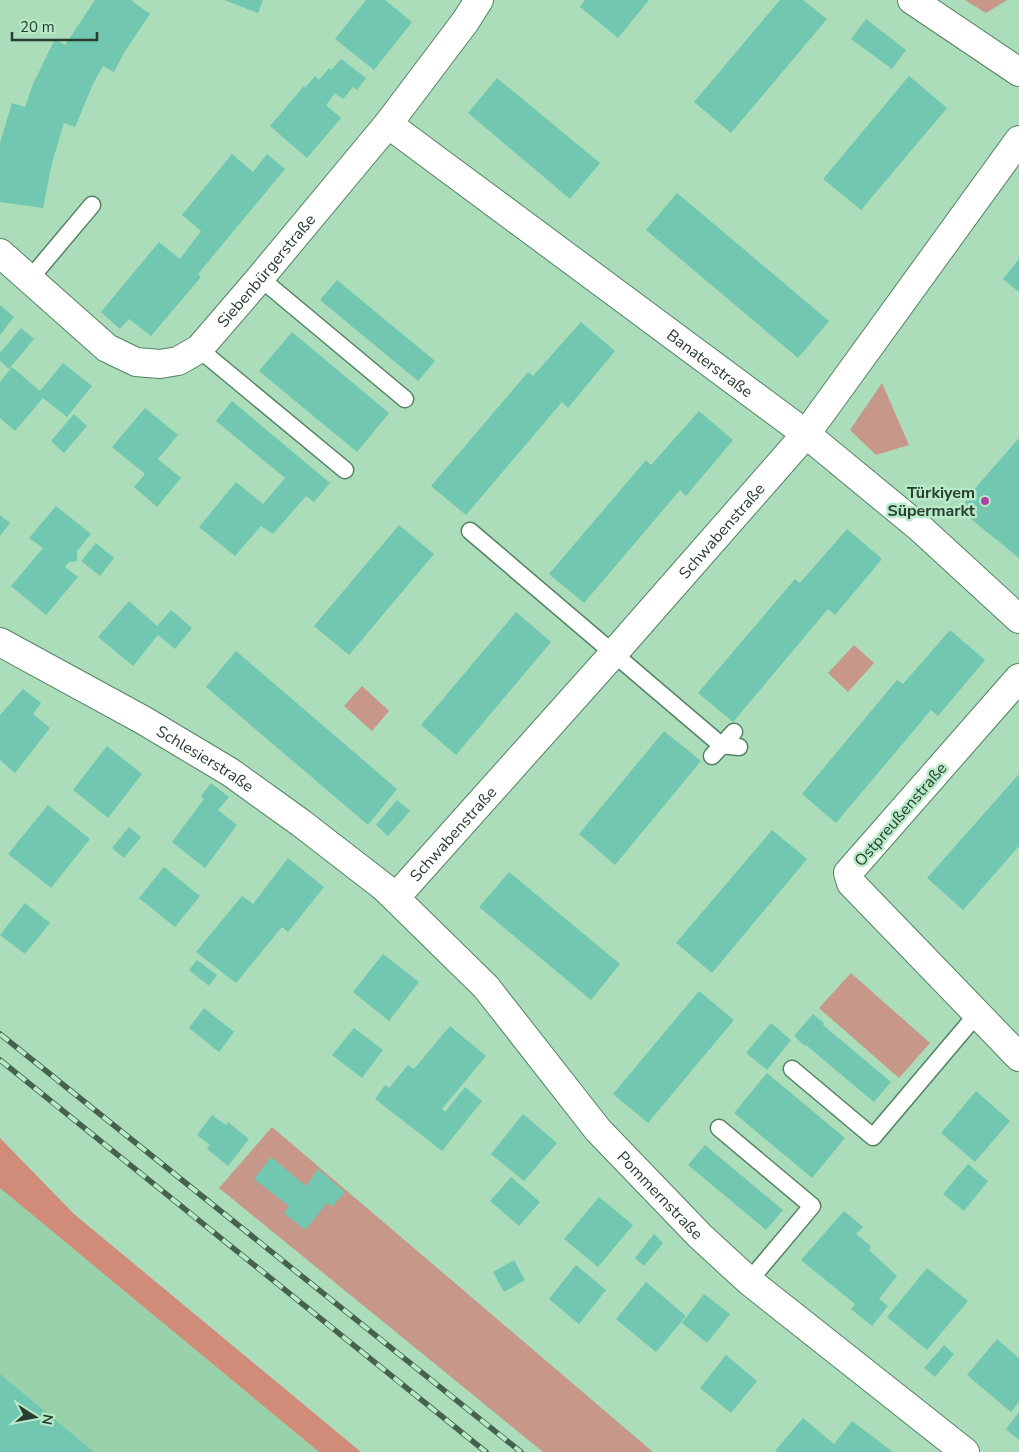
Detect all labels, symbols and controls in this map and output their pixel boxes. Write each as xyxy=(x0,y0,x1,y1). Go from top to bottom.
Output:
scale bar xyxy=(12,10,98,42)
text: 20 m xyxy=(20,17,55,37)
street label: Siebenbürgerstraße xyxy=(212,210,321,333)
street label: Banaterstraße xyxy=(662,324,757,403)
street label: Schwabenstraße xyxy=(674,479,770,584)
place label: Türkiyem Süpermarkt xyxy=(888,482,976,522)
marker: Türkiyem Süpermarkt xyxy=(979,495,991,507)
street label: Schlesierstraße xyxy=(152,720,258,798)
street label: Ostpreußenstraße xyxy=(849,758,952,871)
street label: Schwabenstraße xyxy=(405,782,502,887)
street label: Pommernstraße xyxy=(612,1146,708,1245)
north arrow xyxy=(10,1392,60,1442)
text: N xyxy=(37,1412,58,1426)

